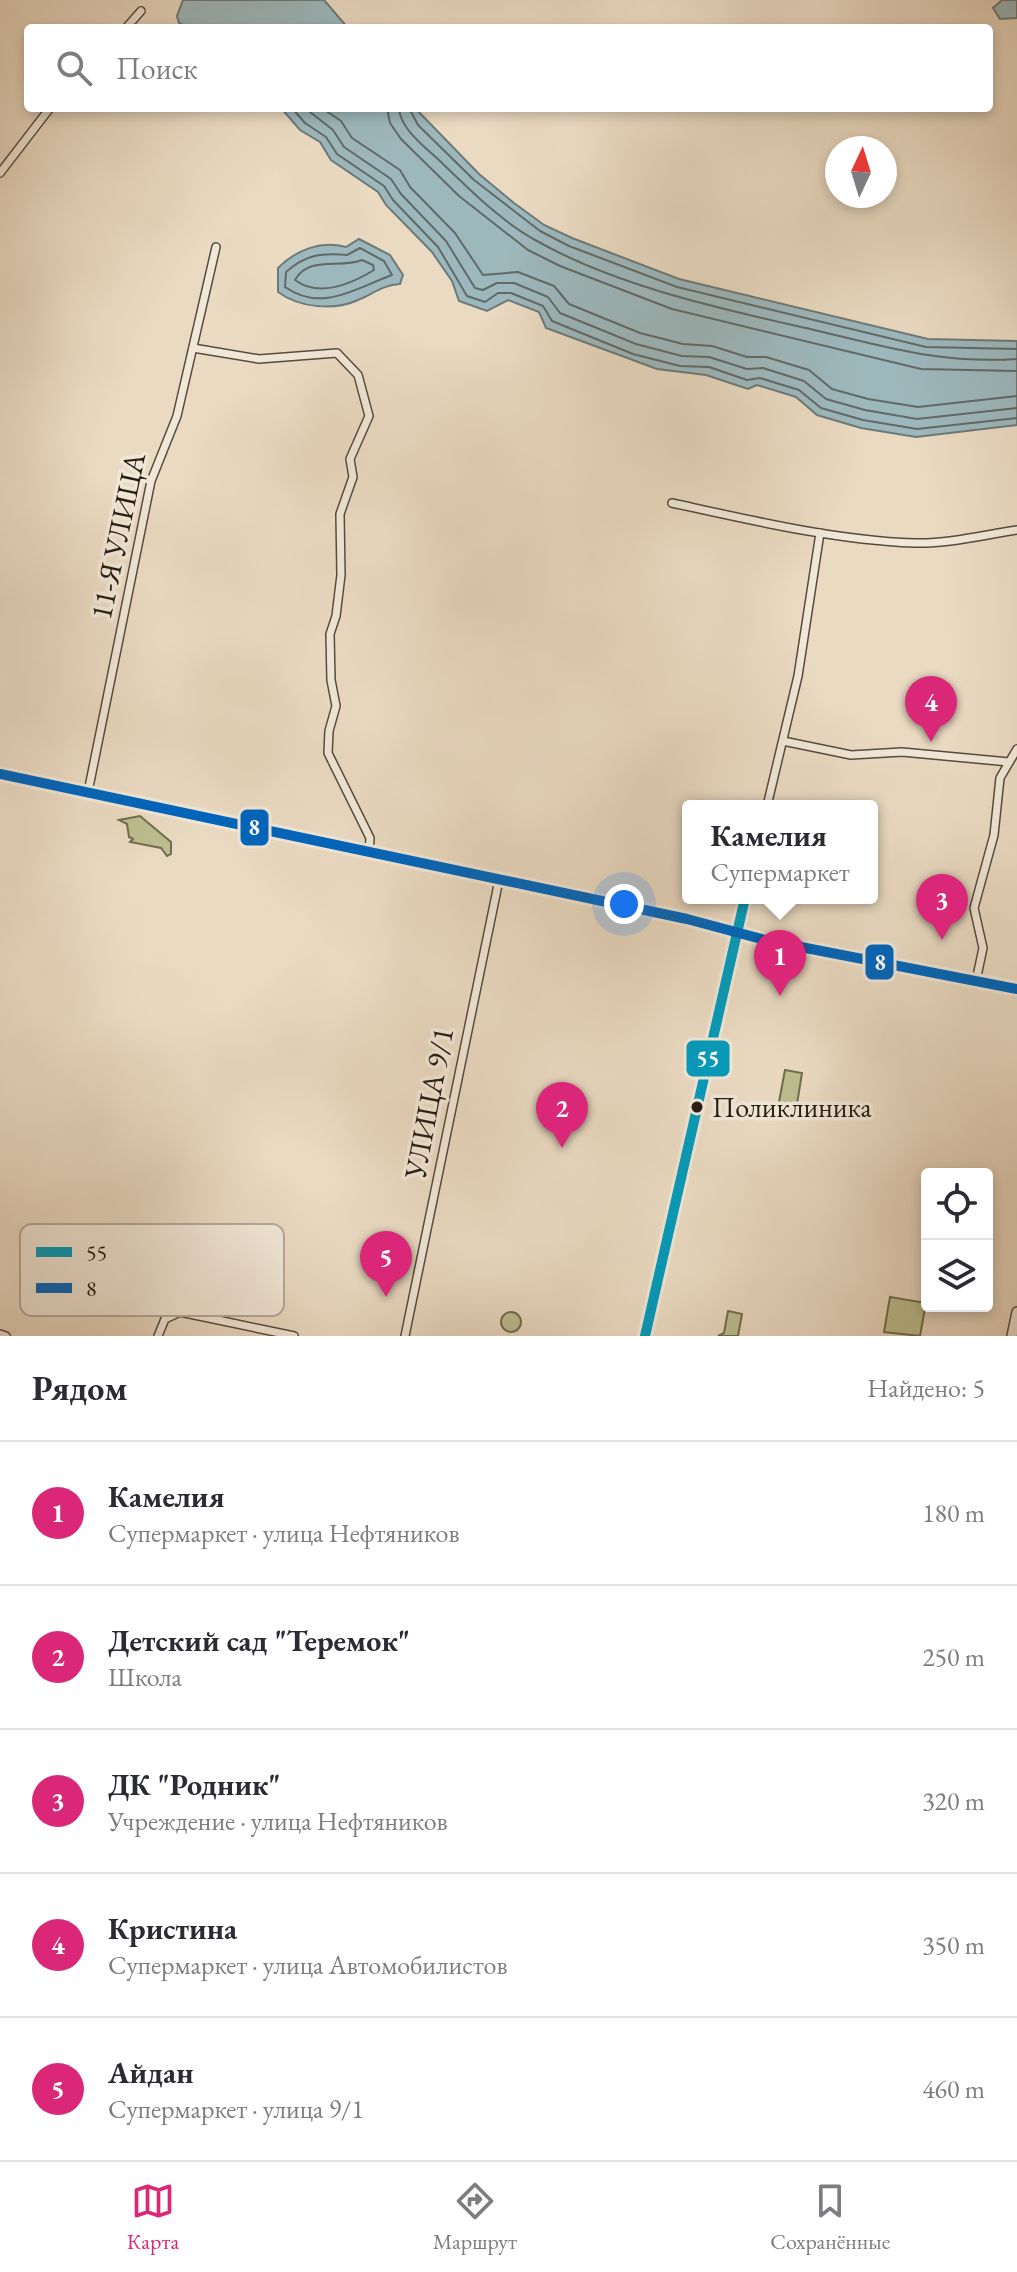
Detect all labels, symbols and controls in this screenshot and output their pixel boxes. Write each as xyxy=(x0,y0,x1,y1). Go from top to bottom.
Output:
search box xyxy=(24,24,993,112)
icon: search xyxy=(52,46,96,90)
text: Поиск xyxy=(116,49,198,88)
north arrow xyxy=(825,136,897,208)
street label: 11-Я УЛИЦА xyxy=(81,449,154,623)
pin: 4 xyxy=(905,676,957,742)
popup xyxy=(682,800,878,904)
line badge: 8 xyxy=(239,808,270,847)
text: 8 xyxy=(248,813,260,842)
text: Камелия xyxy=(710,816,827,855)
text: Супермаркет xyxy=(710,855,850,889)
pin: 3 xyxy=(916,874,968,940)
your location xyxy=(604,884,644,924)
pin: 1 xyxy=(754,930,806,996)
line badge: 8 xyxy=(864,943,895,981)
text: 8 xyxy=(874,948,886,977)
street label: УЛИЦА 9/1 xyxy=(395,1024,462,1183)
line badge: 55 xyxy=(685,1039,731,1078)
text: 55 xyxy=(696,1044,720,1073)
pin: 2 xyxy=(536,1082,588,1148)
place label: Поликлиника xyxy=(712,1089,873,1125)
marker: Поликлиника xyxy=(689,1099,705,1115)
map controls xyxy=(921,1168,993,1312)
button: locate xyxy=(921,1168,993,1240)
legend xyxy=(20,1224,284,1316)
pin: 5 xyxy=(360,1231,412,1297)
text: 55 xyxy=(86,1238,107,1267)
button: layers xyxy=(921,1240,993,1312)
text: 8 xyxy=(86,1274,97,1303)
text: Рядом xyxy=(32,1366,127,1410)
text: Найдено: 5 xyxy=(867,1371,985,1405)
text: Камелия xyxy=(108,1477,225,1516)
text: 1 xyxy=(51,1496,65,1530)
text: 180 m xyxy=(922,1496,985,1530)
text: Супермаркет · улица Нефтяников xyxy=(108,1516,460,1550)
text: Детский сад "Теремок" xyxy=(108,1621,410,1660)
text: 2 xyxy=(51,1640,65,1674)
text: 250 m xyxy=(922,1640,985,1674)
text: Школа xyxy=(108,1660,182,1694)
text: ДК "Родник" xyxy=(108,1765,281,1804)
text: 3 xyxy=(51,1784,65,1818)
text: 320 m xyxy=(922,1784,985,1818)
text: Учреждение · улица Нефтяников xyxy=(108,1804,448,1838)
text: Кристина xyxy=(108,1909,237,1948)
text: 4 xyxy=(51,1928,65,1962)
text: 350 m xyxy=(922,1928,985,1962)
text: Супермаркет · улица Автомобилистов xyxy=(108,1948,507,1982)
text: Айдан xyxy=(108,2053,194,2092)
text: 5 xyxy=(51,2072,65,2106)
text: 460 m xyxy=(922,2072,985,2106)
text: Супермаркет · улица 9/1 xyxy=(108,2092,364,2126)
tab: Карта xyxy=(127,2179,179,2256)
tab: Маршрут xyxy=(433,2179,517,2256)
tab: Сохранённые xyxy=(770,2179,890,2256)

